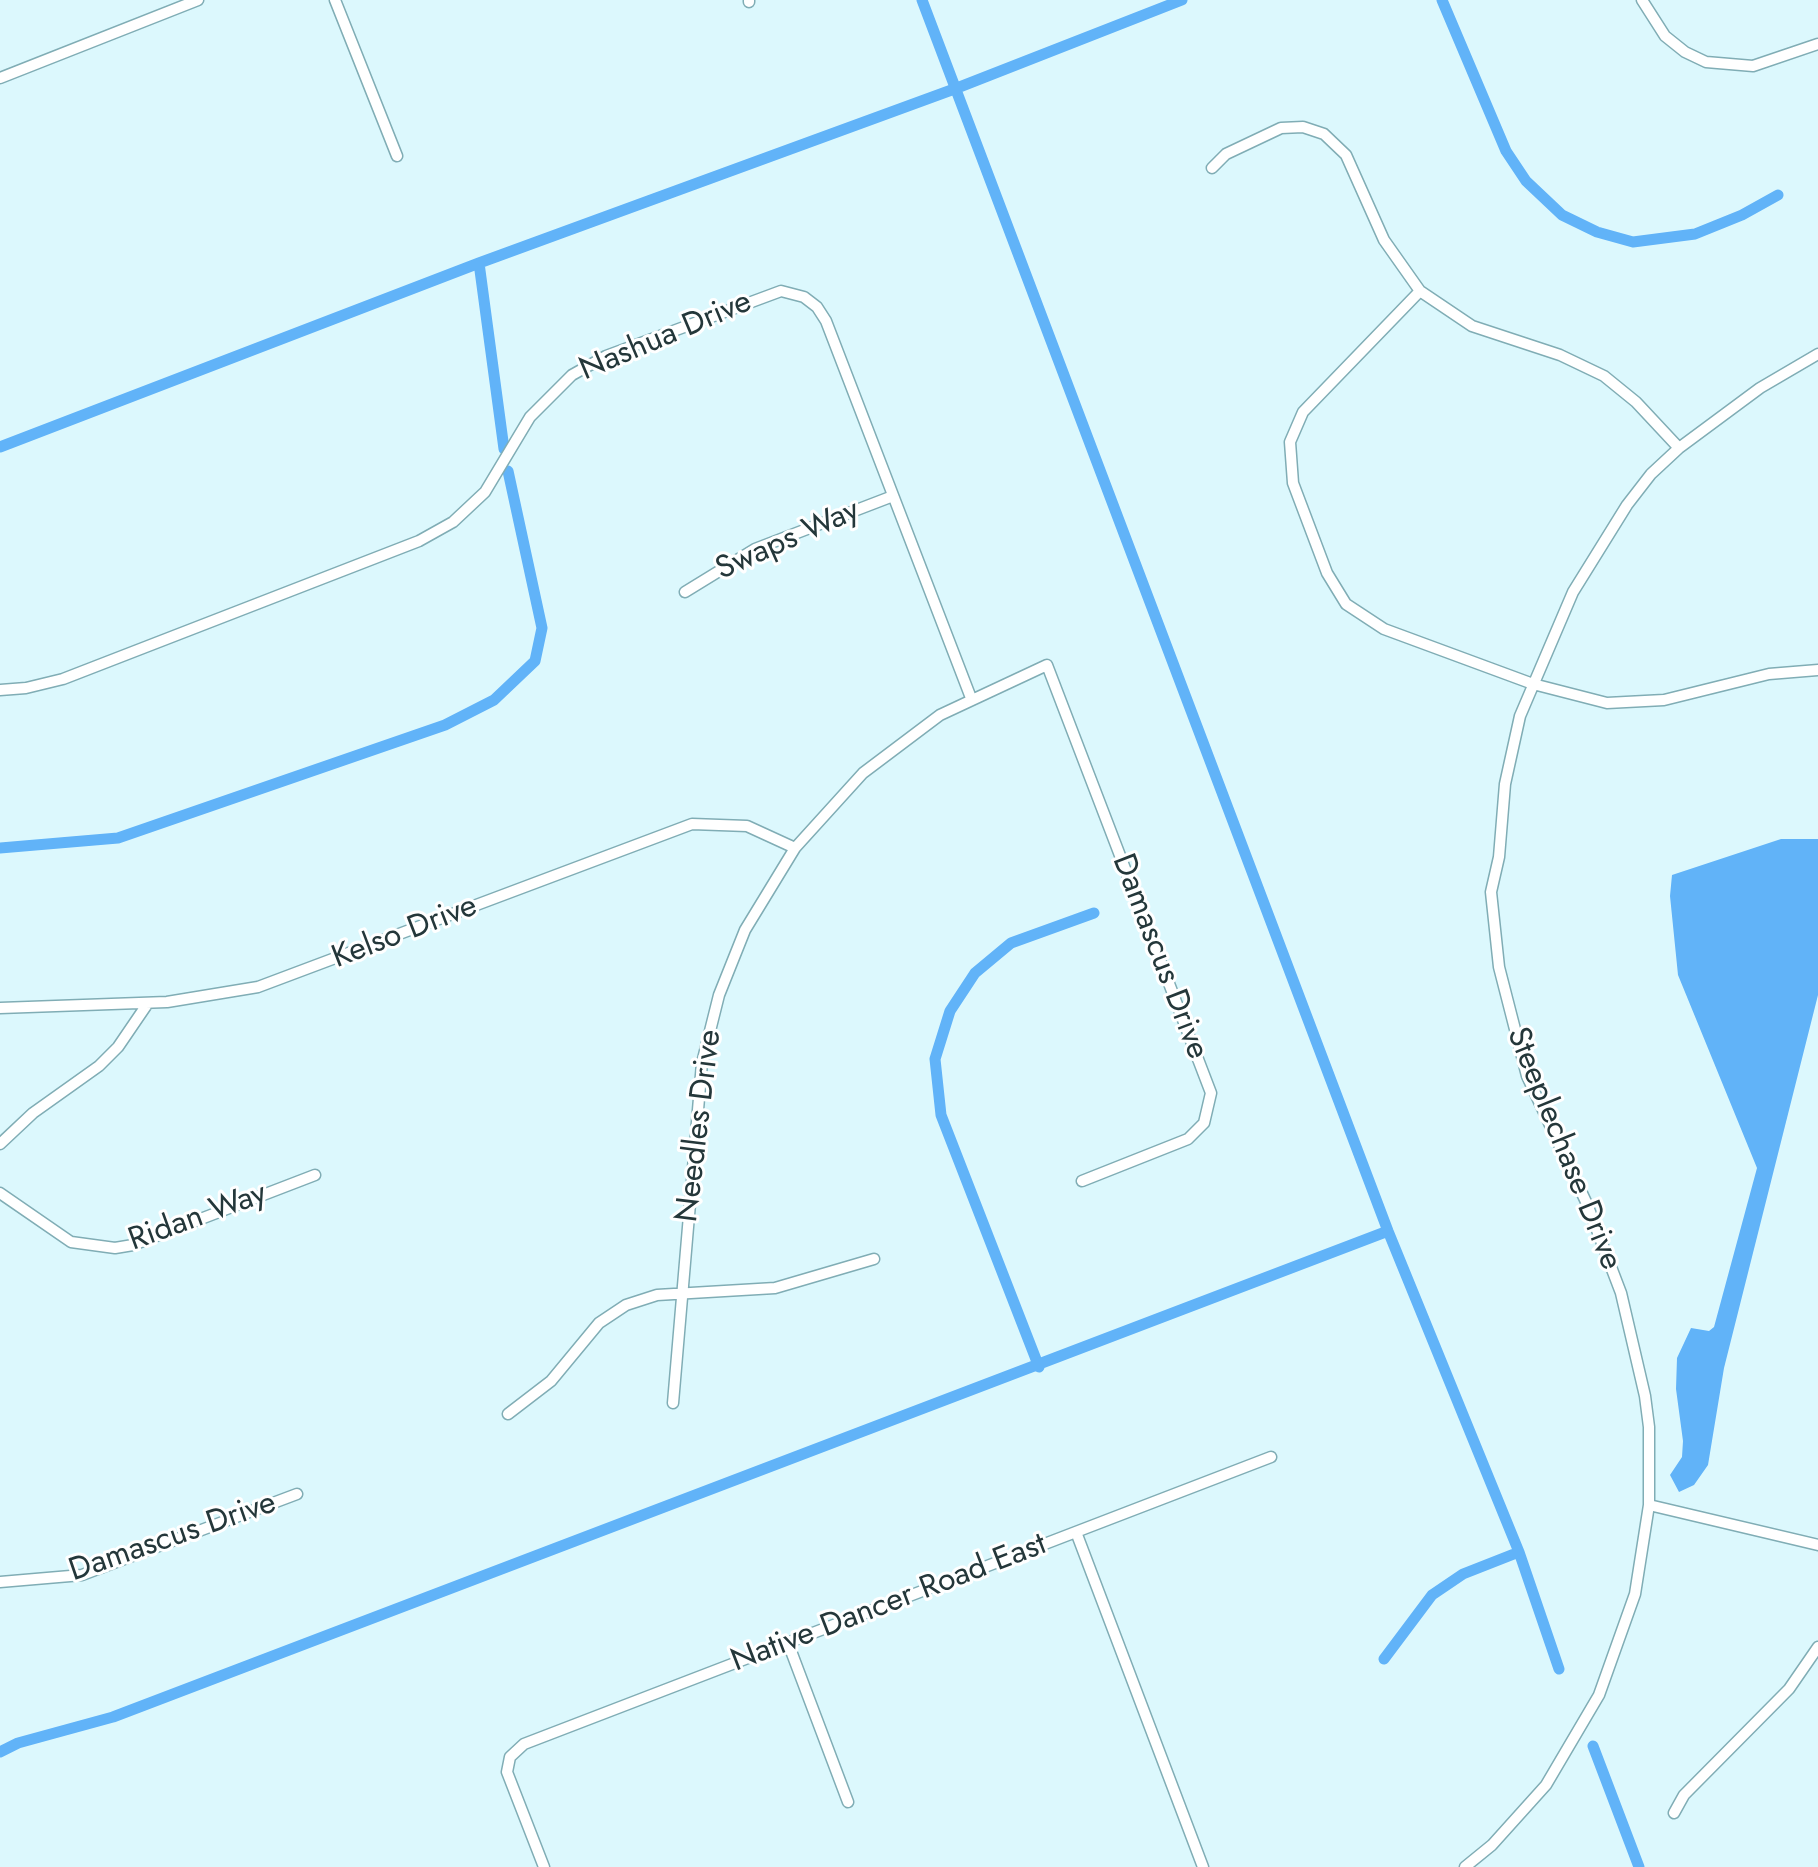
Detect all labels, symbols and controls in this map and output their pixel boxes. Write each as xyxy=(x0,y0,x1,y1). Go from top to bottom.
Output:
street label: Nashua Drive xyxy=(574,284,758,390)
street label: Swaps Way xyxy=(710,492,866,590)
street label: Damascus Drive xyxy=(1102,849,1216,1065)
street label: Kelso Drive xyxy=(327,888,483,978)
street label: Steeplechase Drive xyxy=(1497,1022,1629,1276)
street label: Needles Drive xyxy=(669,1028,731,1224)
street label: Ridan Way xyxy=(124,1175,272,1261)
street label: Damascus Drive xyxy=(65,1485,281,1591)
street label: Native Dancer Road East xyxy=(726,1526,1052,1682)

